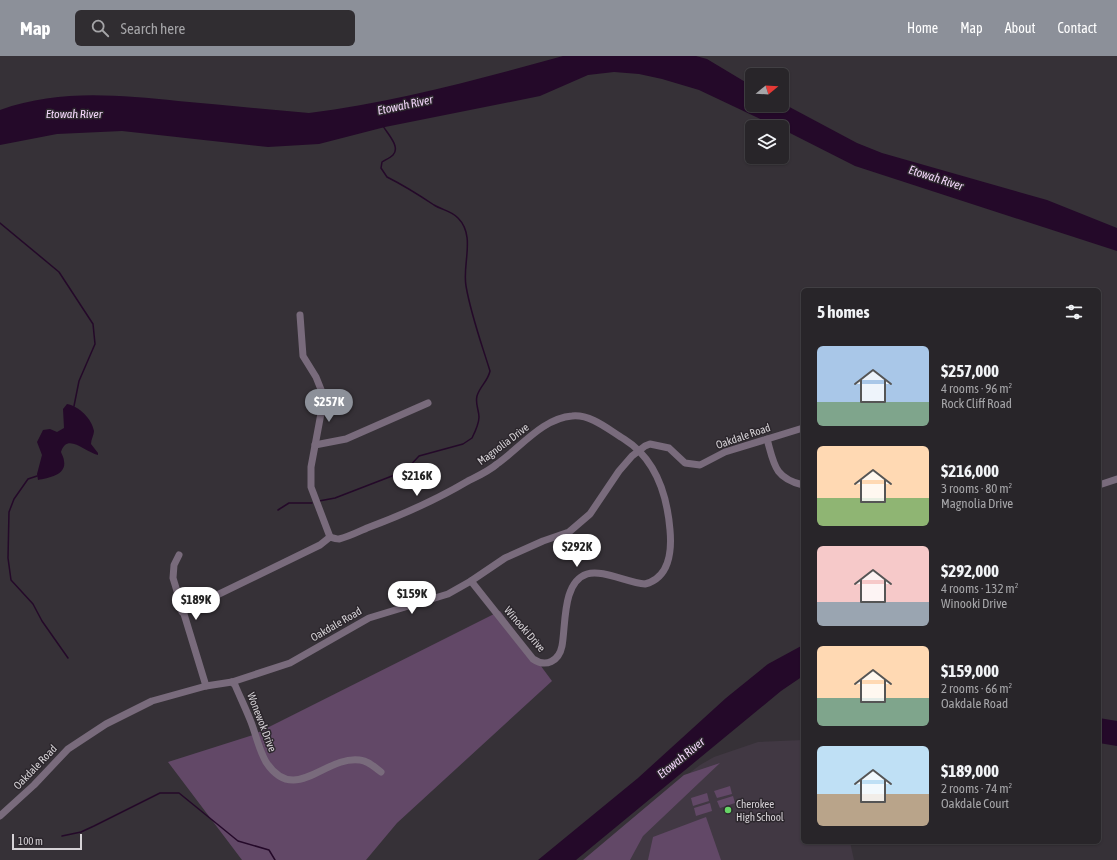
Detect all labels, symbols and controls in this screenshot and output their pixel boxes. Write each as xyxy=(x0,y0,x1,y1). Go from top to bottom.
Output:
search box xyxy=(75,10,355,46)
text: Map xyxy=(20,17,51,39)
icon: search xyxy=(89,17,111,39)
text: Search here xyxy=(121,20,185,37)
text: Home xyxy=(907,20,938,36)
text: Map xyxy=(960,20,983,36)
text: About xyxy=(1005,20,1036,36)
text: Contact xyxy=(1058,20,1097,36)
north arrow xyxy=(745,68,789,112)
map controls xyxy=(745,68,789,164)
water label: Etowah River xyxy=(376,92,435,118)
water label: Etowah River xyxy=(46,107,103,121)
button: layers xyxy=(745,120,789,164)
water label: Etowah River xyxy=(907,163,966,194)
icon: filters xyxy=(1063,301,1085,323)
text: 5 homes xyxy=(817,302,870,322)
text: $257,000 xyxy=(941,361,999,381)
icon: home xyxy=(849,362,897,410)
text: 4 rooms · 96 m² xyxy=(941,381,1012,396)
pin: $257K xyxy=(301,389,357,423)
text: $257K xyxy=(314,394,344,409)
text: Rock Cliff Road xyxy=(941,396,1012,411)
street label: Magnolia Drive xyxy=(475,421,531,467)
street label: Oakdale Road xyxy=(714,421,772,451)
text: $216,000 xyxy=(941,461,999,481)
icon: home xyxy=(849,462,897,510)
pin: $216K xyxy=(389,463,445,497)
text: $216K xyxy=(402,468,432,483)
text: 3 rooms · 80 m² xyxy=(941,481,1012,496)
text: Magnolia Drive xyxy=(941,496,1013,511)
pin: $292K xyxy=(549,534,605,568)
text: $292K xyxy=(562,539,592,554)
text: $292,000 xyxy=(941,561,999,581)
icon: home xyxy=(849,562,897,610)
pin: $159K xyxy=(384,581,440,615)
text: 4 rooms · 132 m² xyxy=(941,581,1018,596)
text: $159K xyxy=(397,586,427,601)
pin: $189K xyxy=(168,587,224,621)
text: $189K xyxy=(181,592,211,607)
text: Winooki Drive xyxy=(941,596,1007,611)
street label: Winooki Drive xyxy=(502,604,548,654)
street label: Oakdale Road xyxy=(308,605,364,643)
text: $159,000 xyxy=(941,661,999,681)
icon: home xyxy=(849,662,897,710)
text: 2 rooms · 66 m² xyxy=(941,681,1012,696)
street label: Wonewok Drive xyxy=(245,691,279,753)
text: Oakdale Road xyxy=(941,696,1008,711)
water label: Etowah River xyxy=(655,734,708,781)
street label: Oakdale Road xyxy=(11,742,59,792)
text: $189,000 xyxy=(941,761,999,781)
icon: home xyxy=(849,762,897,810)
text: 2 rooms · 74 m² xyxy=(941,781,1012,796)
text: Oakdale Court xyxy=(941,796,1009,811)
place label: Cherokee High School xyxy=(736,798,784,823)
marker: Cherokee High School xyxy=(723,805,733,815)
scale bar xyxy=(12,832,82,851)
text: 100 m xyxy=(18,835,43,847)

